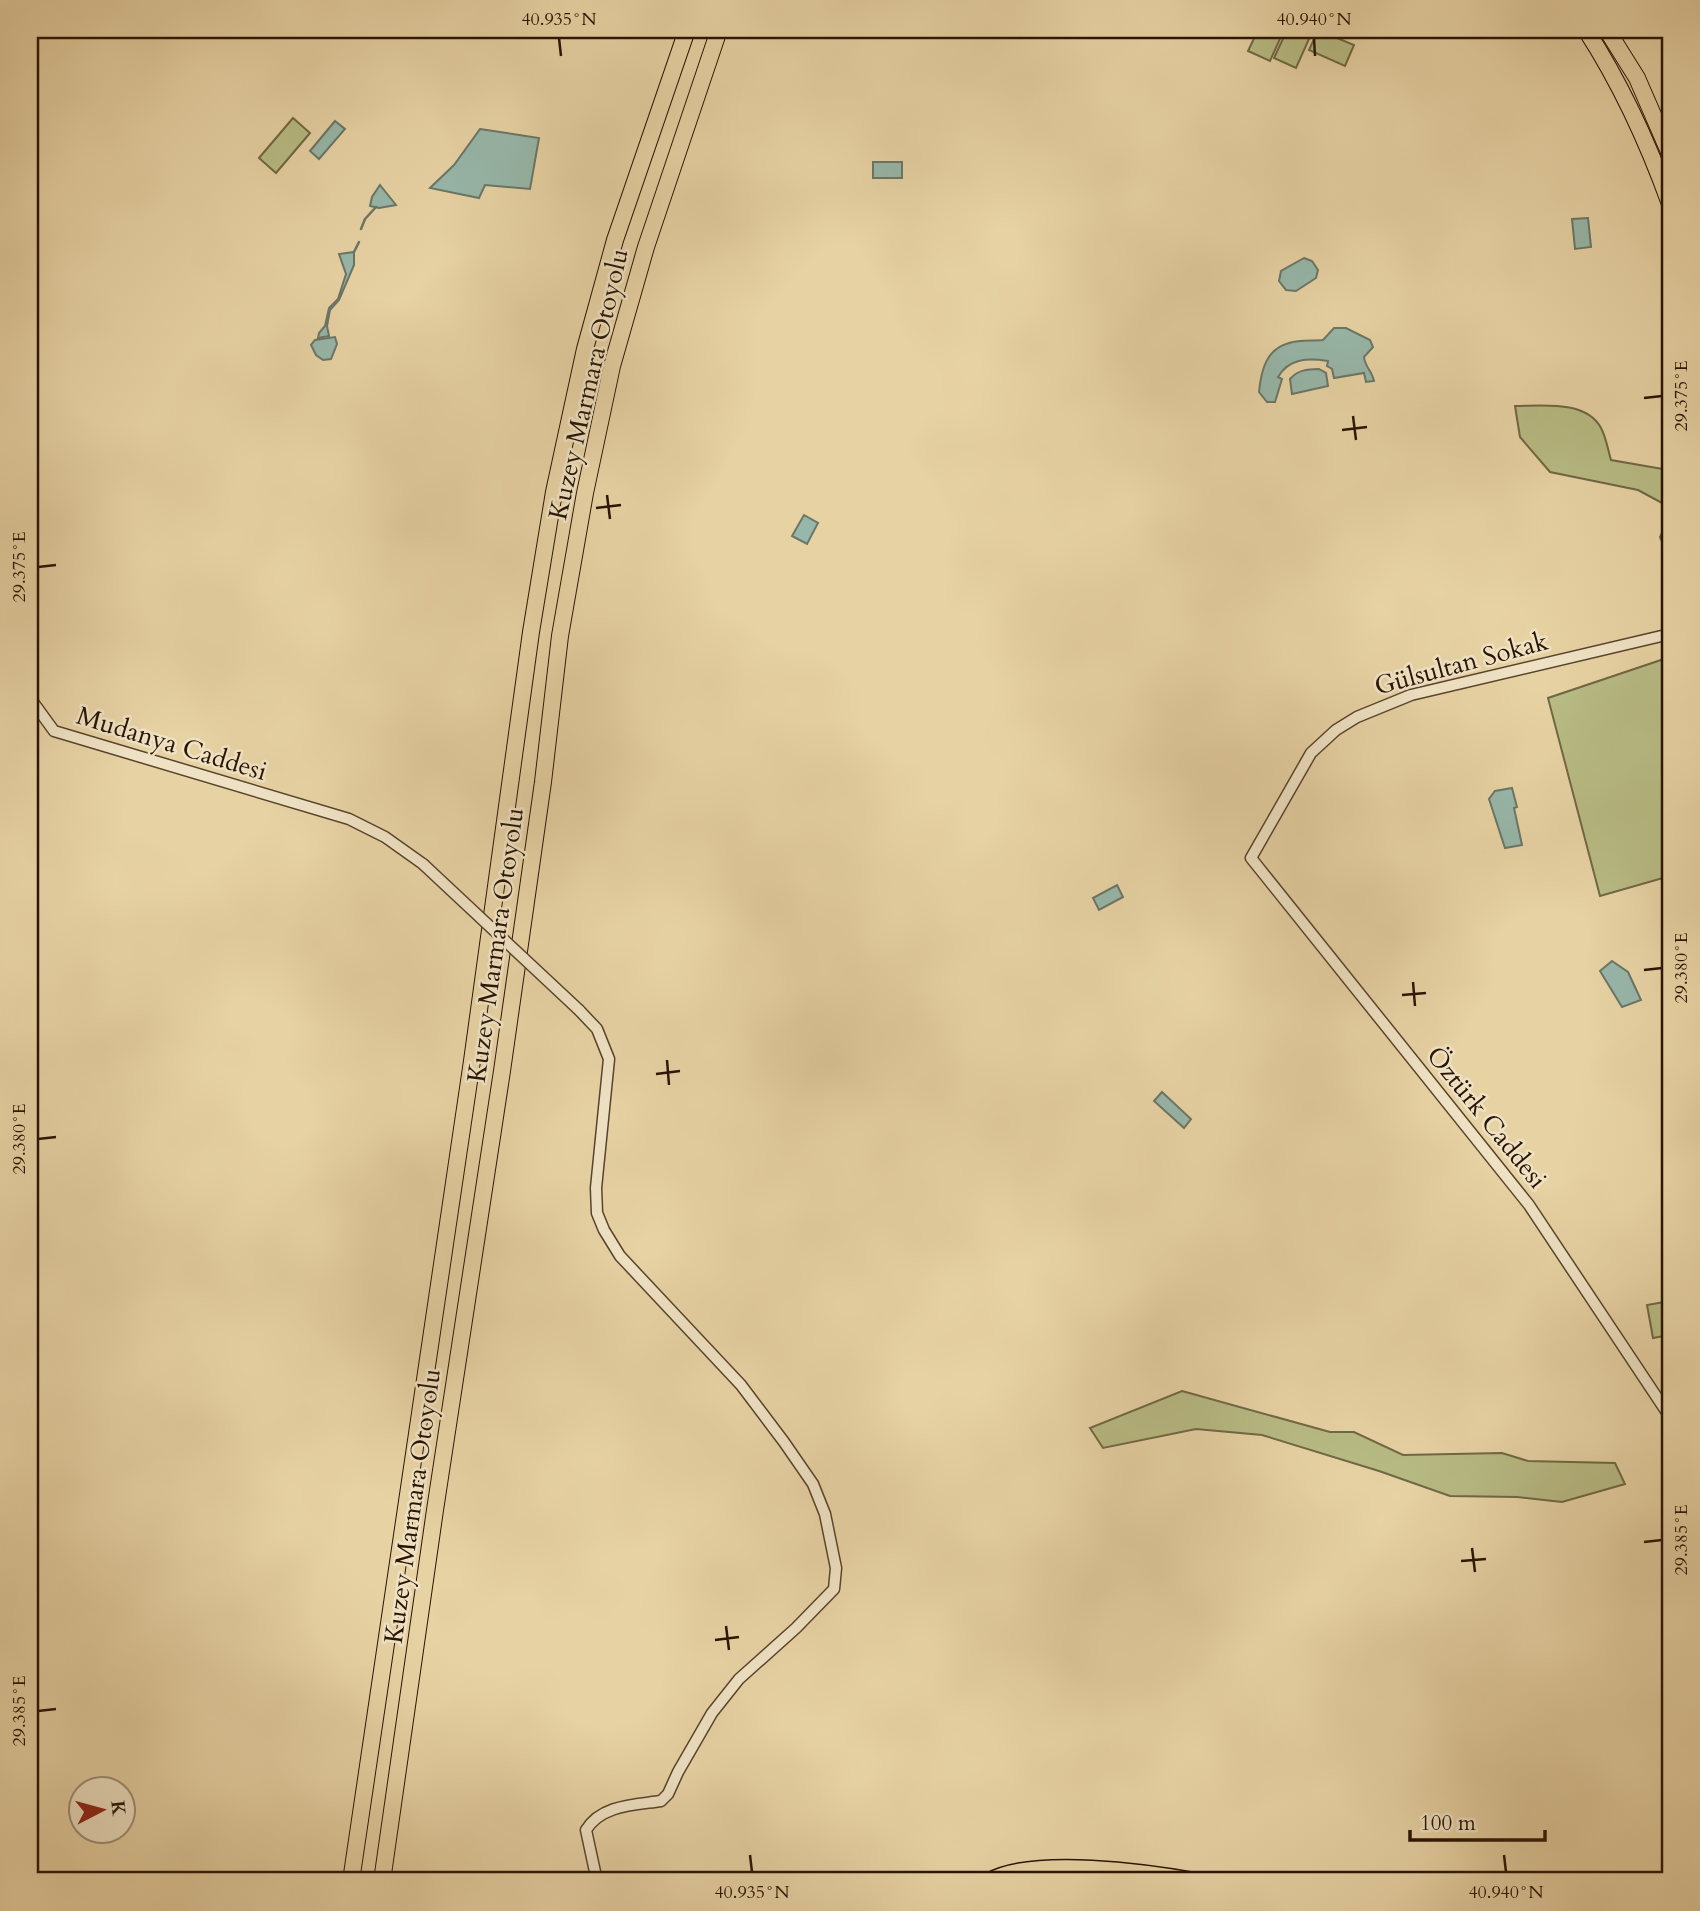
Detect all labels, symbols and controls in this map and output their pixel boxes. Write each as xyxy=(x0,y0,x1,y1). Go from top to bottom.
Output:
text: 40.935°N xyxy=(521,7,597,32)
text: 40.940°N xyxy=(1276,7,1352,32)
street label: Kuzey Marmara Otoyolu xyxy=(540,245,637,523)
text: 29.375°E xyxy=(1669,361,1694,432)
text: 29.375°E xyxy=(7,532,32,603)
street label: Gülsultan Sokak xyxy=(1370,623,1552,703)
street label: Mudanya Caddesi xyxy=(72,698,271,789)
street label: Kuzey Marmara Otoyolu xyxy=(459,805,532,1085)
text: 29.380°E xyxy=(1669,933,1694,1004)
street label: Öztürk Caddesi xyxy=(1418,1039,1555,1196)
text: 29.380°E xyxy=(7,1104,32,1175)
street label: Kuzey Marmara Otoyolu xyxy=(376,1366,449,1646)
text: 29.385°E xyxy=(1669,1505,1694,1576)
text: 29.385°E xyxy=(7,1676,32,1747)
north arrow xyxy=(66,1774,136,1844)
text: K xyxy=(104,1799,132,1818)
scale bar xyxy=(1410,1799,1544,1843)
text: 100 m xyxy=(1420,1809,1476,1838)
text: 40.935°N xyxy=(714,1880,790,1905)
text: 40.940°N xyxy=(1468,1880,1544,1905)

